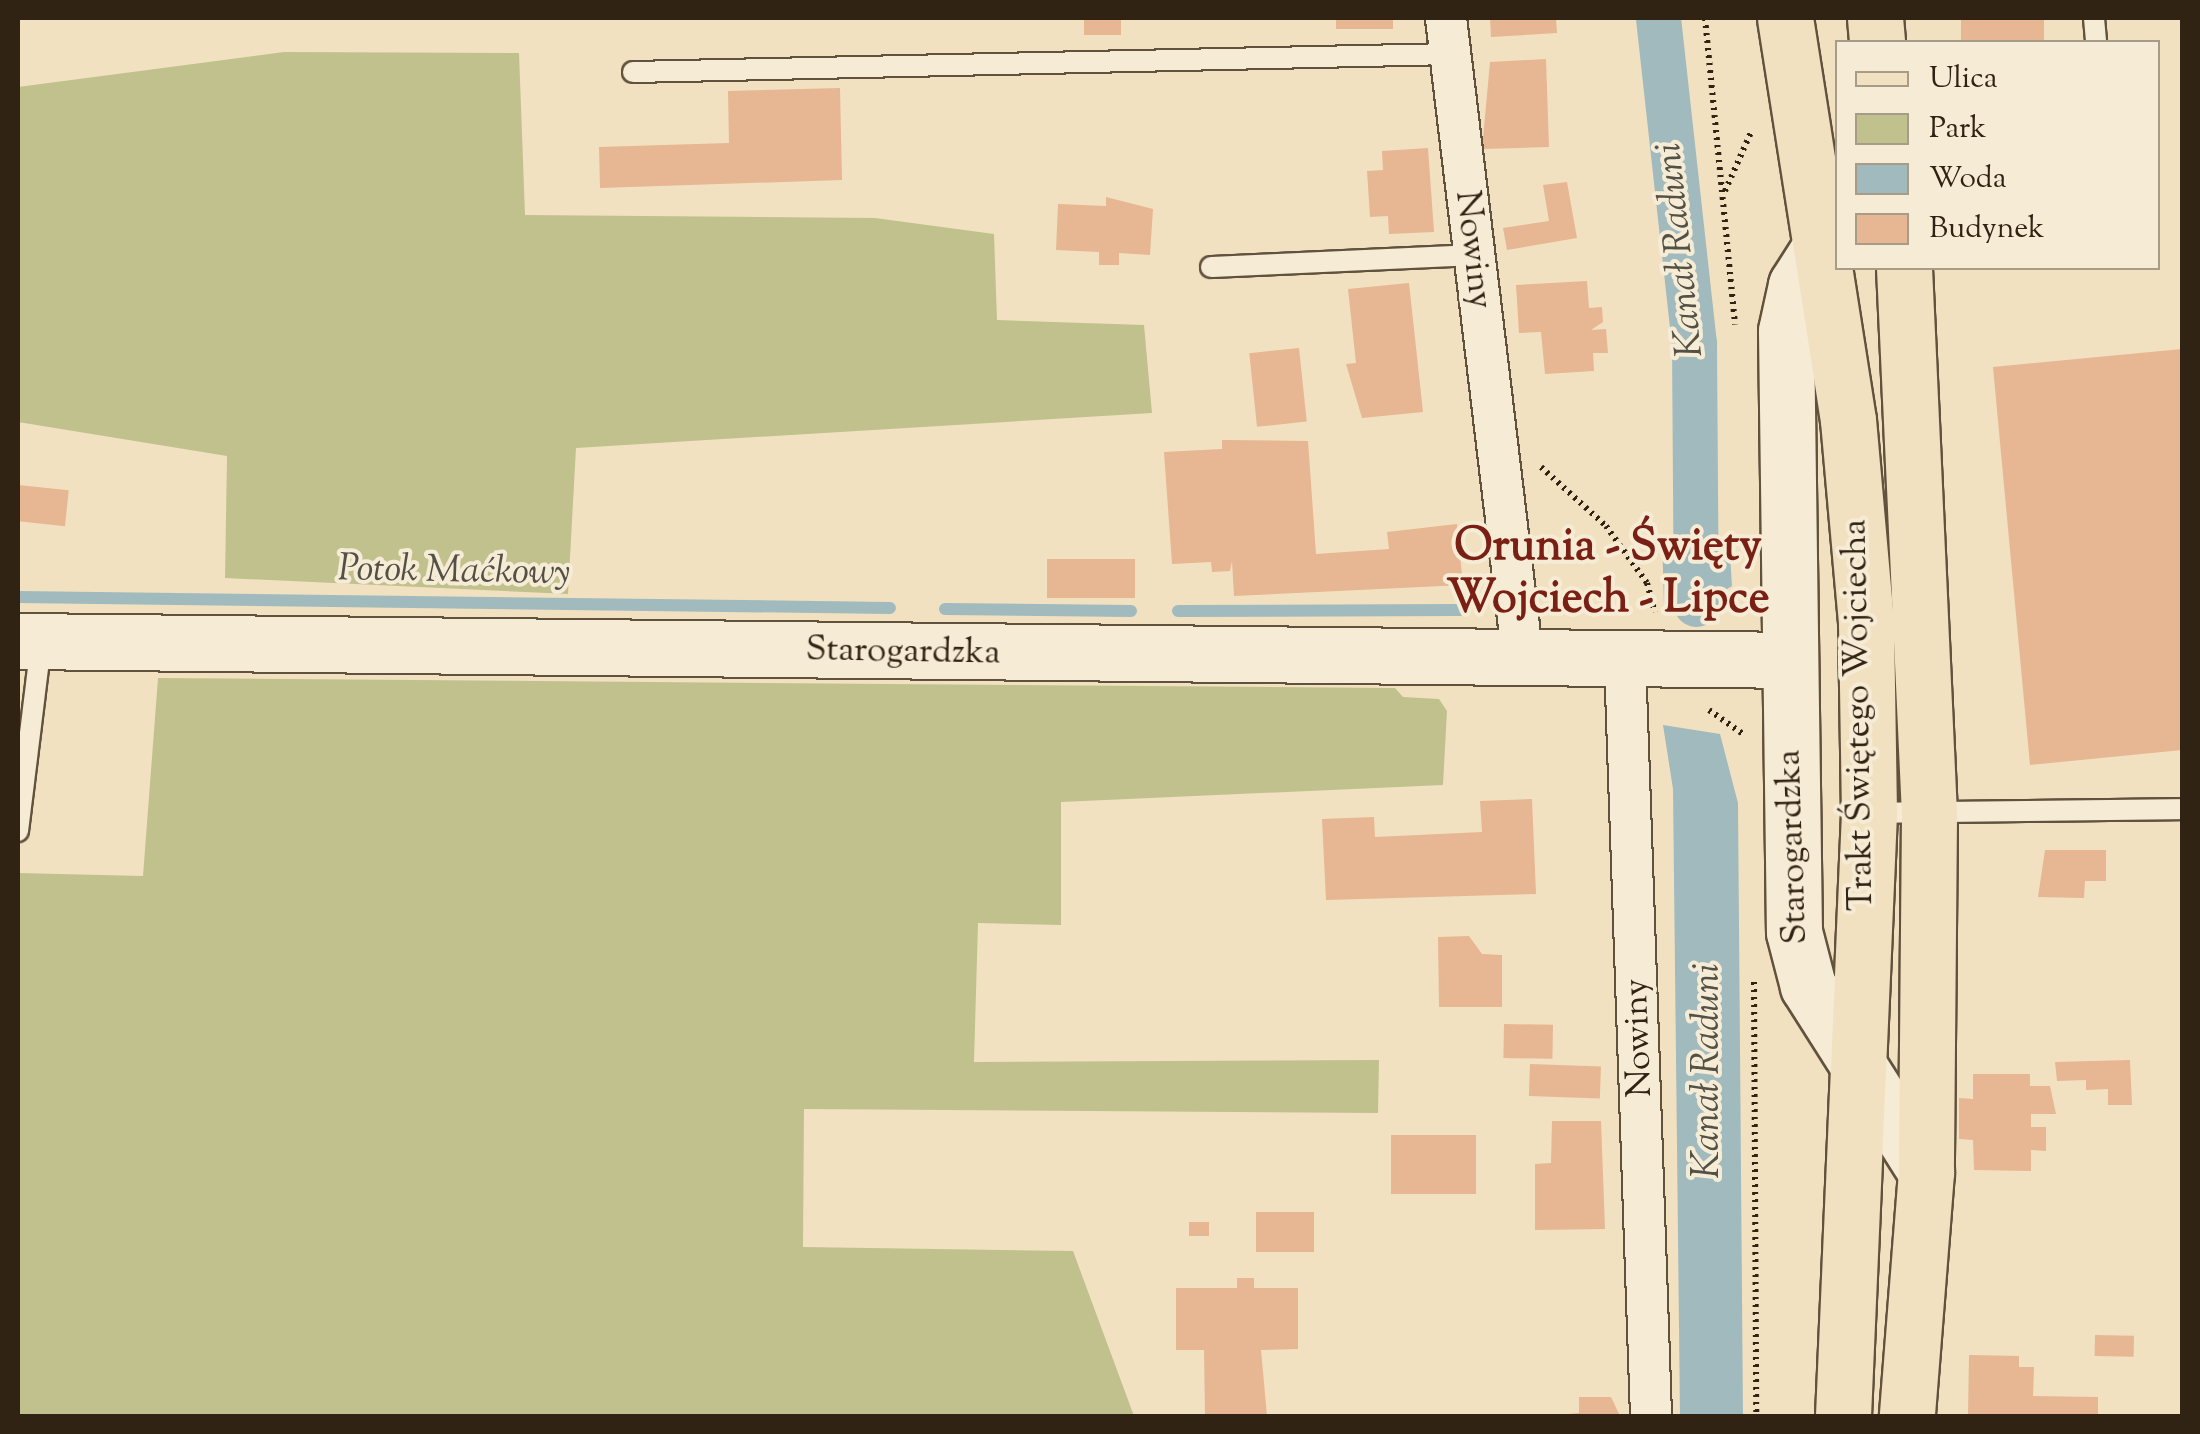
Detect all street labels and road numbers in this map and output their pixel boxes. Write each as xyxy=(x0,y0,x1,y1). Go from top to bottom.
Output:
street label: Nowiny xyxy=(1444,188,1500,312)
street label: Trakt Świętego Wojciecha xyxy=(1836,519,1884,911)
street label: Starogardzka xyxy=(805,630,1001,676)
street label: Starogardzka xyxy=(1770,749,1818,945)
street label: Nowiny xyxy=(1617,978,1663,1098)

